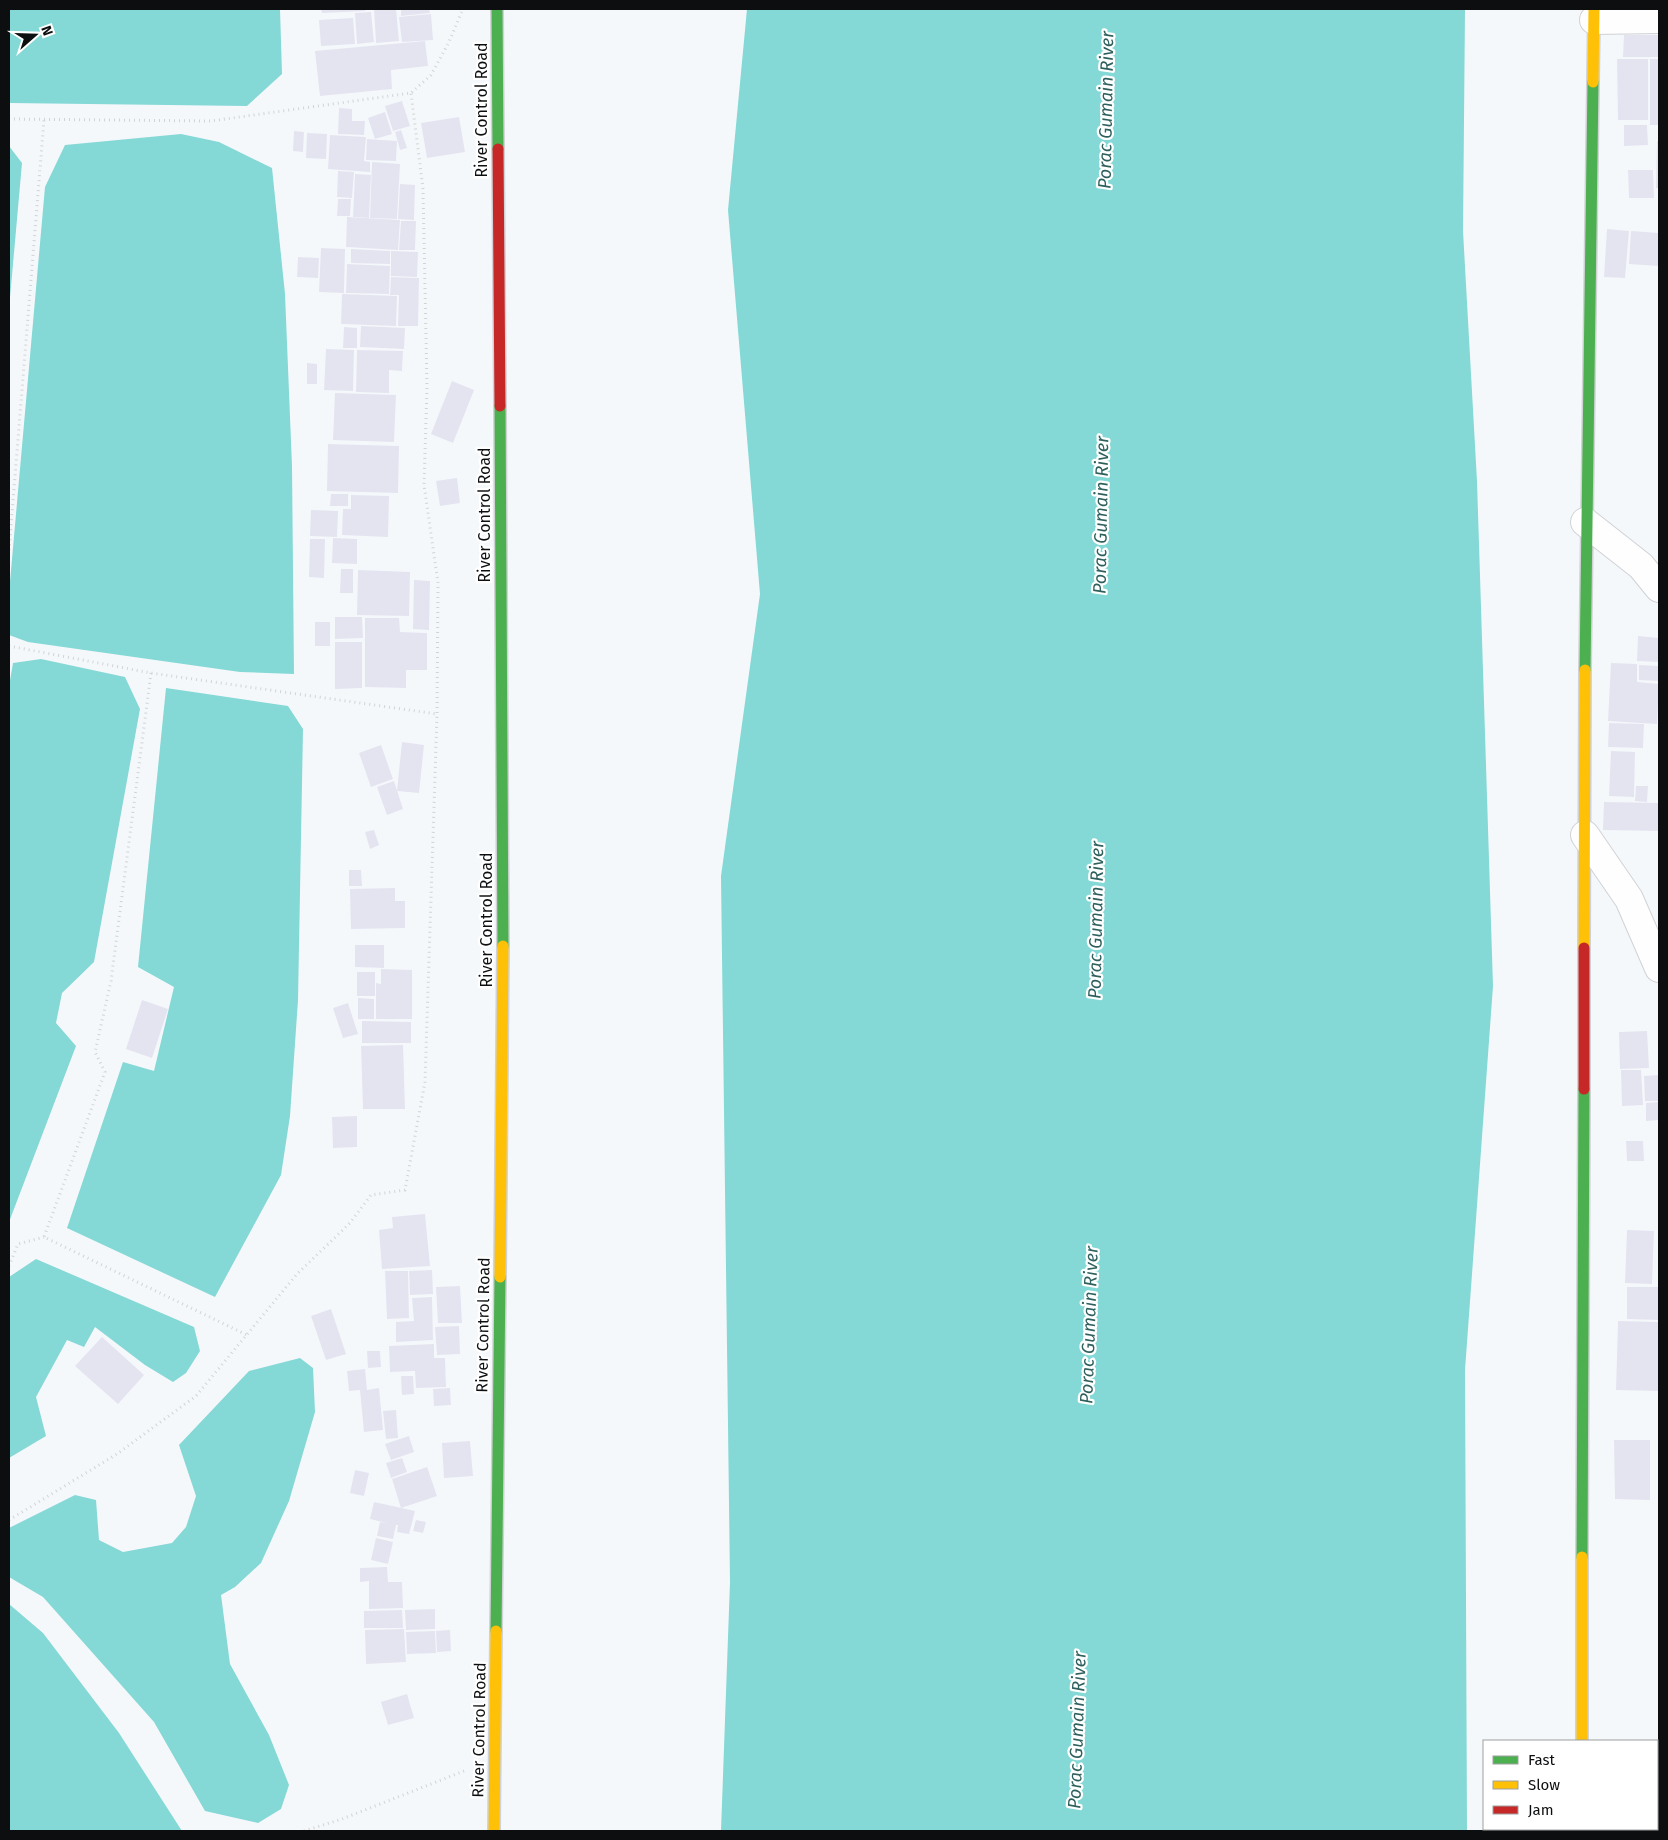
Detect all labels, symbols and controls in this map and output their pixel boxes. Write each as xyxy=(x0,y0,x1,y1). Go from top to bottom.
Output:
north arrow xyxy=(10,10,60,60)
text: N xyxy=(37,23,56,38)
water label: Porac Gumain River xyxy=(1094,30,1118,189)
street label: River Control Road xyxy=(472,42,491,178)
water label: Porac Gumain River xyxy=(1089,435,1113,594)
street label: River Control Road xyxy=(475,447,494,583)
water label: Porac Gumain River xyxy=(1084,840,1108,999)
street label: River Control Road xyxy=(477,852,496,988)
water label: Porac Gumain River xyxy=(1075,1245,1103,1404)
street label: River Control Road xyxy=(472,1257,494,1393)
water label: Porac Gumain River xyxy=(1063,1650,1091,1809)
street label: River Control Road xyxy=(468,1662,490,1798)
legend xyxy=(1483,1740,1658,1830)
text: Fast xyxy=(1528,1751,1555,1769)
text: Slow xyxy=(1528,1776,1560,1794)
text: Jam xyxy=(1528,1801,1554,1819)

